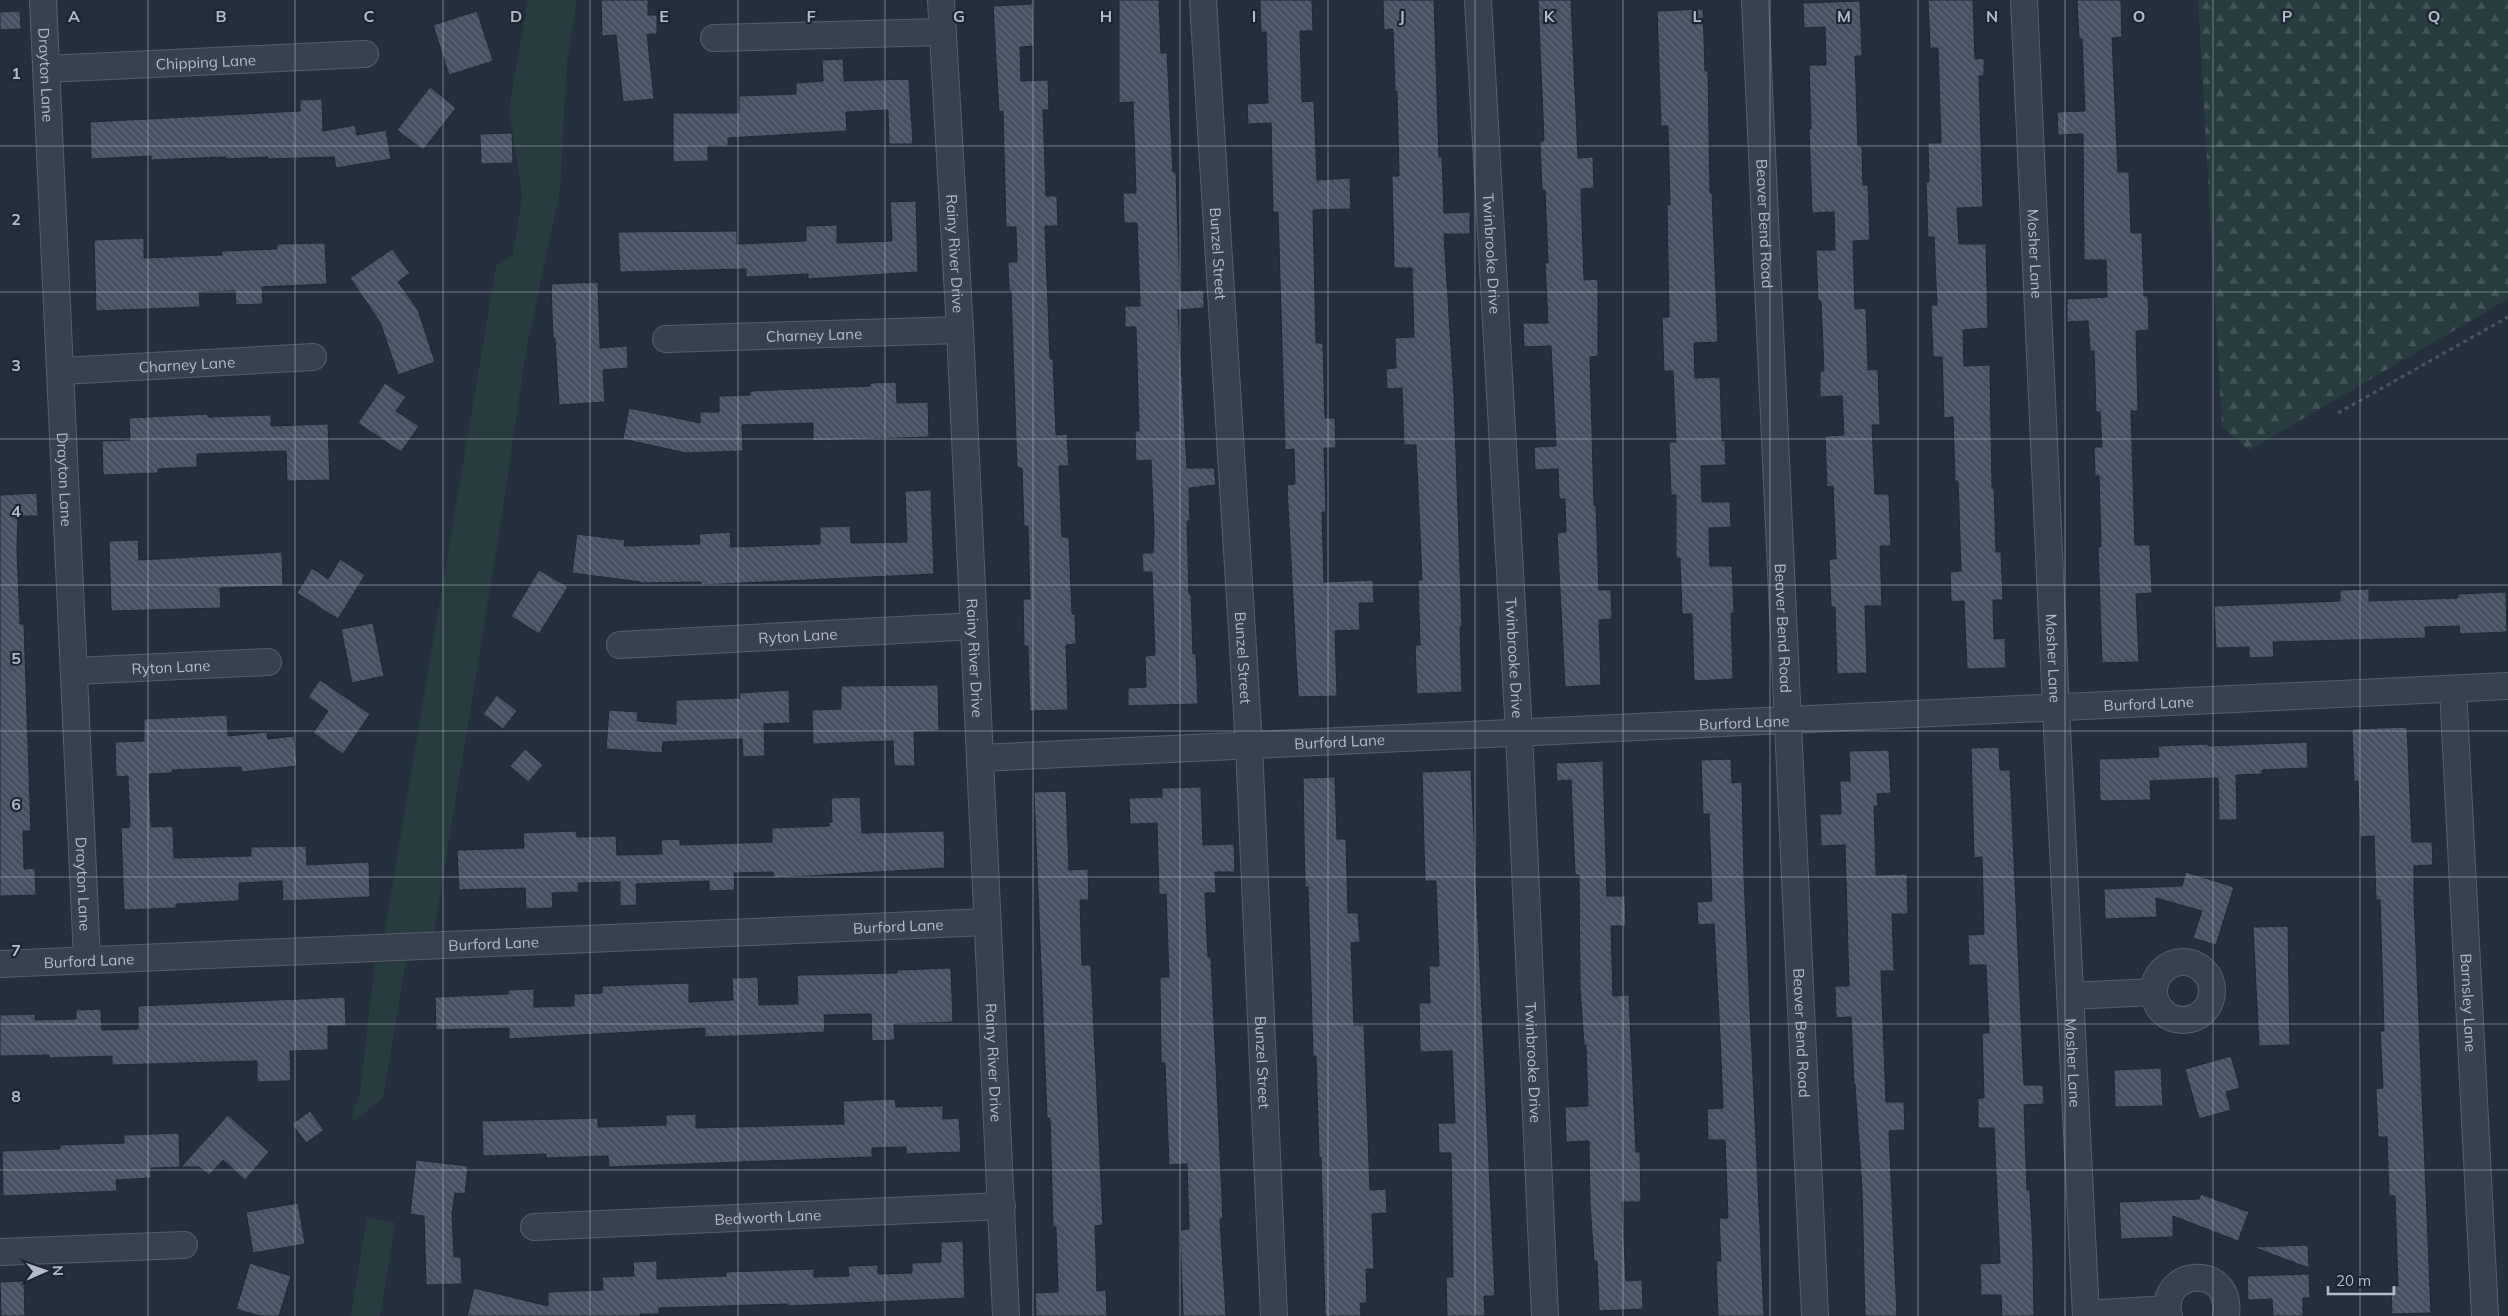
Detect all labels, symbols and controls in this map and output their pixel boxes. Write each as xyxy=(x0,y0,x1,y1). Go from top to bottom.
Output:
text: A xyxy=(68,6,80,26)
text: B xyxy=(215,6,227,26)
text: C xyxy=(364,6,375,26)
text: D xyxy=(510,6,522,26)
text: E xyxy=(659,6,669,26)
text: F xyxy=(806,6,816,26)
text: G xyxy=(953,6,965,26)
text: H xyxy=(1100,6,1112,26)
text: I xyxy=(1252,6,1256,26)
text: J xyxy=(1399,6,1405,26)
text: K xyxy=(1544,6,1556,26)
text: L xyxy=(1693,6,1702,26)
text: M xyxy=(1837,6,1851,26)
text: N xyxy=(1986,6,1998,26)
text: O xyxy=(2133,6,2145,26)
text: P xyxy=(2282,6,2293,26)
text: Q xyxy=(2428,6,2440,26)
street label: Drayton Lane xyxy=(35,27,58,122)
street label: Chipping Lane xyxy=(155,50,256,73)
text: 1 xyxy=(11,63,21,83)
street label: Beaver Bend Road xyxy=(1753,159,1778,289)
street label: Twinbrooke Drive xyxy=(1479,193,1505,315)
street label: Rainy River Drive xyxy=(943,194,969,314)
street label: Bunzel Street xyxy=(1206,207,1231,300)
text: 2 xyxy=(11,209,21,229)
street label: Mosher Lane xyxy=(2024,209,2047,299)
street label: Charney Lane xyxy=(765,324,862,345)
street label: Charney Lane xyxy=(138,352,235,376)
text: 3 xyxy=(11,355,21,375)
street label: Drayton Lane xyxy=(53,432,77,527)
text: 4 xyxy=(11,501,21,521)
street label: Beaver Bend Road xyxy=(1771,563,1796,694)
street label: Twinbrooke Drive xyxy=(1502,597,1528,719)
street label: Rainy River Drive xyxy=(963,598,988,718)
street label: Bunzel Street xyxy=(1231,611,1256,705)
street label: Mosher Lane xyxy=(2042,613,2065,703)
street label: Ryton Lane xyxy=(758,624,838,647)
text: 5 xyxy=(11,648,21,668)
street label: Ryton Lane xyxy=(131,655,211,678)
street label: Burford Lane xyxy=(2103,691,2194,715)
street label: Burford Lane xyxy=(1698,710,1790,734)
street label: Burford Lane xyxy=(1294,729,1385,753)
text: 6 xyxy=(11,794,21,814)
street label: Drayton Lane xyxy=(72,837,95,932)
street label: Burford Lane xyxy=(853,914,944,937)
street label: Burford Lane xyxy=(448,932,539,954)
text: 7 xyxy=(11,940,21,960)
street label: Burford Lane xyxy=(43,949,135,972)
street label: Barnsley Lane xyxy=(2457,953,2481,1052)
street label: Beaver Bend Road xyxy=(1790,968,1815,1098)
street label: Twinbrooke Drive xyxy=(1522,1002,1546,1123)
street label: Rainy River Drive xyxy=(982,1003,1006,1123)
street label: Bunzel Street xyxy=(1251,1016,1274,1109)
street label: Mosher Lane xyxy=(2062,1018,2085,1108)
text: 8 xyxy=(11,1086,21,1106)
street label: Bedworth Lane xyxy=(714,1205,822,1228)
north arrow xyxy=(20,1246,70,1296)
scale bar xyxy=(2328,1264,2394,1296)
text: N xyxy=(49,1265,67,1276)
text: 20 m xyxy=(2336,1271,2371,1290)

